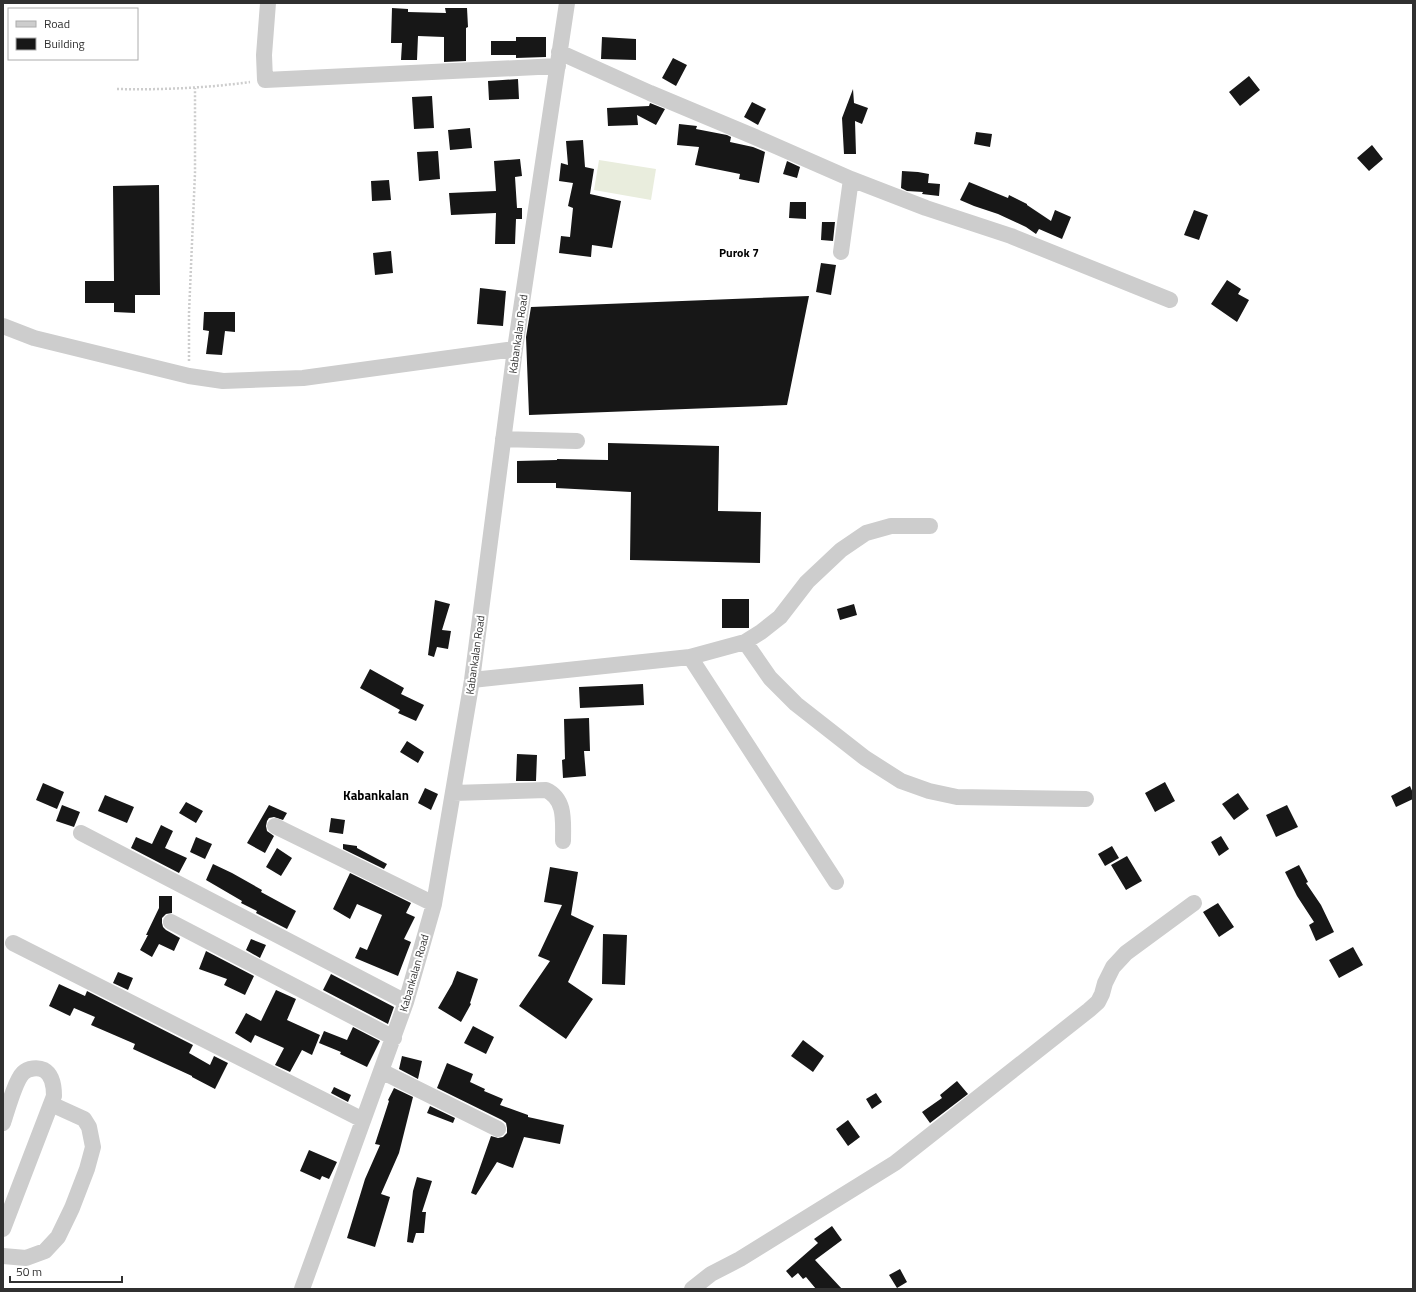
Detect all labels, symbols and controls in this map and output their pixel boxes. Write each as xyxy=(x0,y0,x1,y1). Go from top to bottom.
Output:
legend xyxy=(8,8,138,60)
text: Road xyxy=(44,14,70,33)
text: Building xyxy=(44,34,85,53)
district label: Purok 7 xyxy=(719,243,759,262)
street label: Kabankalan Road xyxy=(505,293,532,375)
street label: Kabankalan Road xyxy=(462,614,489,696)
district label: Kabankalan xyxy=(343,785,409,805)
street label: Kabankalan Road xyxy=(395,932,433,1014)
scale bar xyxy=(10,1258,122,1284)
text: 50 m xyxy=(16,1262,42,1281)

